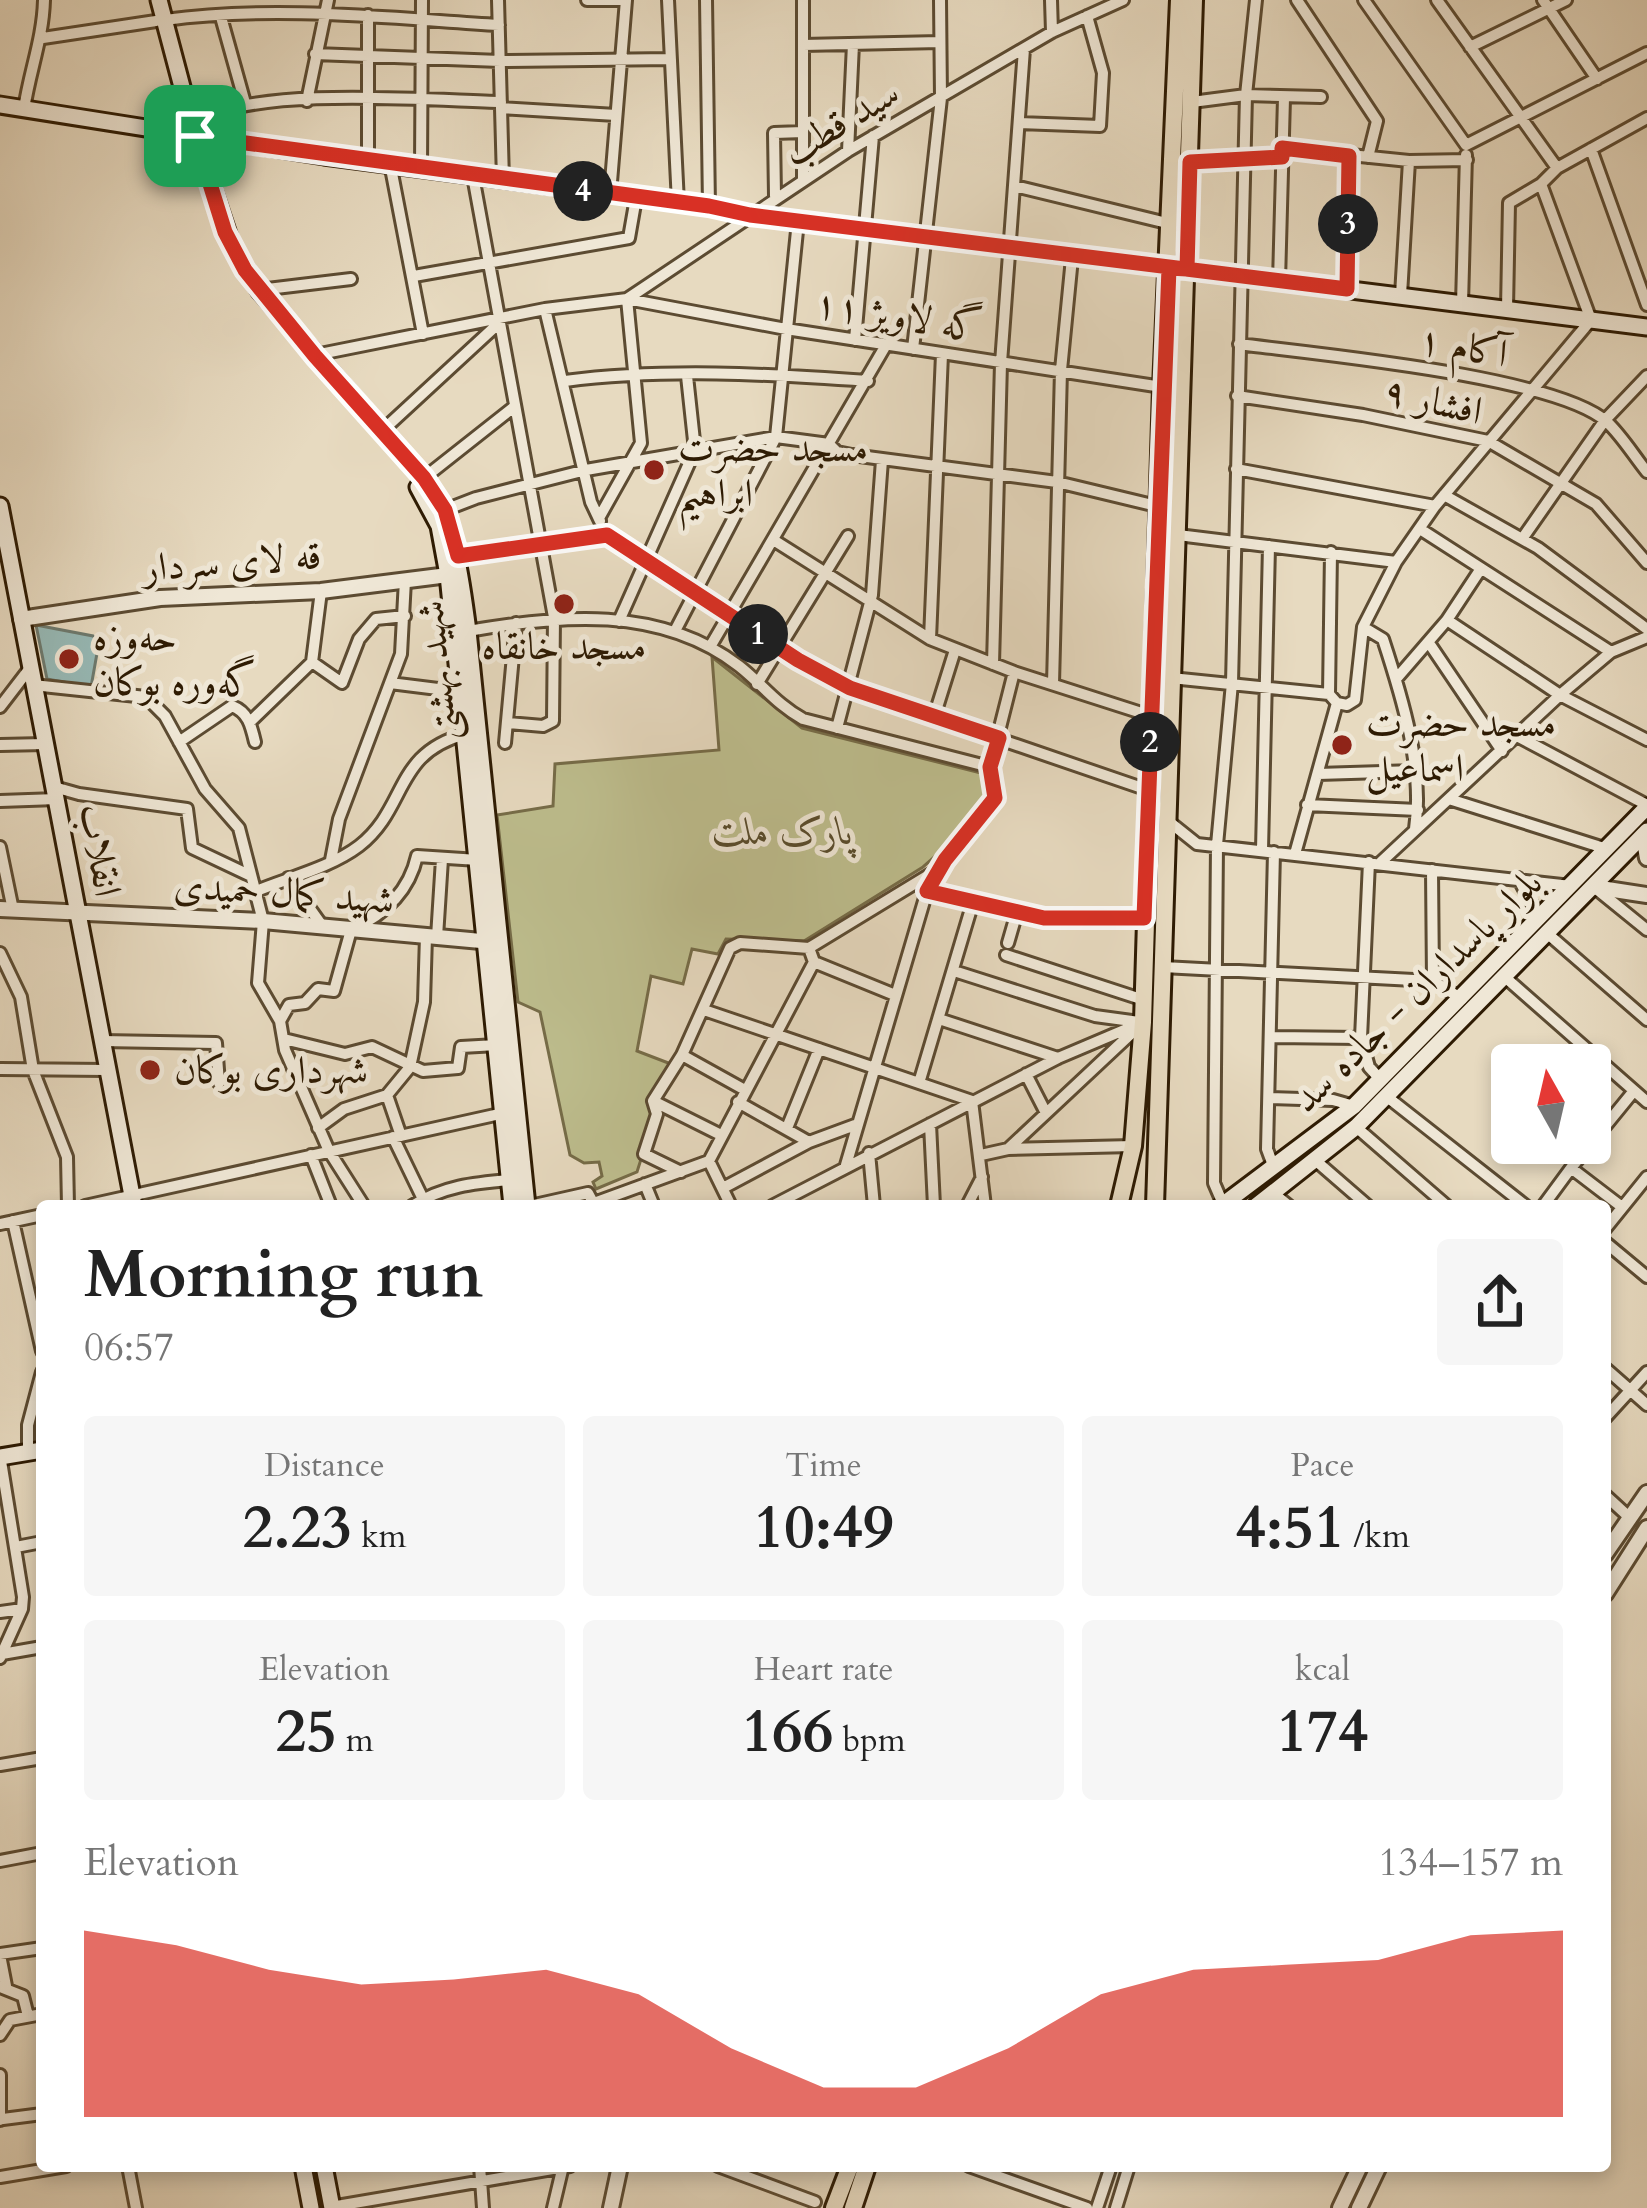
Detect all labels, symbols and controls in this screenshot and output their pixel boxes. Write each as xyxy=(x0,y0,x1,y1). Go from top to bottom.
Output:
street label: سید قطب xyxy=(773,66,909,178)
pin xyxy=(144,85,246,187)
icon: arrive xyxy=(162,103,228,169)
pin: 4 xyxy=(553,161,613,221)
text: 4 xyxy=(575,168,591,213)
pin: 3 xyxy=(1318,194,1378,254)
text: 3 xyxy=(1340,201,1356,246)
street label: گه لاویژ ۱۱ xyxy=(811,275,986,355)
street label: آکام ۱ xyxy=(1413,313,1515,388)
street label: افشار ۹ xyxy=(1378,364,1488,438)
place label: مسجد حضرت ابراهیم xyxy=(678,422,868,531)
marker: مسجد حضرت ابراهیم xyxy=(641,457,667,483)
street label: قه لای سردار xyxy=(137,529,323,595)
marker: مسجد خانقاه xyxy=(551,591,577,617)
street label: شهید بهشتی xyxy=(403,598,472,744)
pin: 1 xyxy=(728,604,788,664)
place label: حه‌وزه گه‌وره بوکان xyxy=(93,611,256,709)
text: 1 xyxy=(750,611,766,656)
place label: مسجد خانقاه xyxy=(481,620,647,673)
marker: حه‌وزه گه‌وره بوکان xyxy=(56,646,82,672)
place label: مسجد حضرت اسماعیل xyxy=(1366,697,1556,795)
pin: 2 xyxy=(1120,712,1180,772)
text: 2 xyxy=(1142,719,1158,764)
marker: مسجد حضرت اسماعیل xyxy=(1329,732,1355,758)
street label: انقلاب xyxy=(66,799,134,901)
park label: پارک ملت xyxy=(712,805,857,859)
street label: بلوار پاسداران - جاده سد xyxy=(1280,857,1555,1125)
street label: شهید کمال حمیدی xyxy=(172,859,396,927)
place label: شهرداری بوکان xyxy=(174,1044,368,1097)
north arrow xyxy=(1491,1044,1611,1164)
map controls xyxy=(1491,1044,1611,1164)
marker: شهرداری بوکان xyxy=(137,1057,163,1083)
text: Morning run xyxy=(84,1231,483,1320)
button: share xyxy=(1437,1239,1563,1365)
text: 06:57 xyxy=(84,1321,174,1374)
text: Distance xyxy=(264,1443,385,1488)
text: Time xyxy=(785,1443,862,1488)
text: Pace xyxy=(1291,1443,1354,1488)
text: 2.23 xyxy=(242,1488,352,1569)
text: 10:49 xyxy=(753,1488,894,1569)
text: 4:51 xyxy=(1235,1488,1345,1569)
text: km xyxy=(352,1514,407,1559)
text: /km xyxy=(1345,1514,1410,1559)
text: Elevation xyxy=(259,1647,390,1692)
text: Heart rate xyxy=(754,1647,893,1692)
text: kcal xyxy=(1295,1647,1350,1692)
text: 25 xyxy=(275,1692,337,1773)
text: 166 xyxy=(741,1692,834,1773)
text: 174 xyxy=(1276,1692,1369,1773)
text: m xyxy=(337,1718,374,1763)
text: bpm xyxy=(834,1718,906,1763)
text: Elevation xyxy=(84,1836,239,1889)
text: 134–157 m xyxy=(1378,1836,1563,1889)

